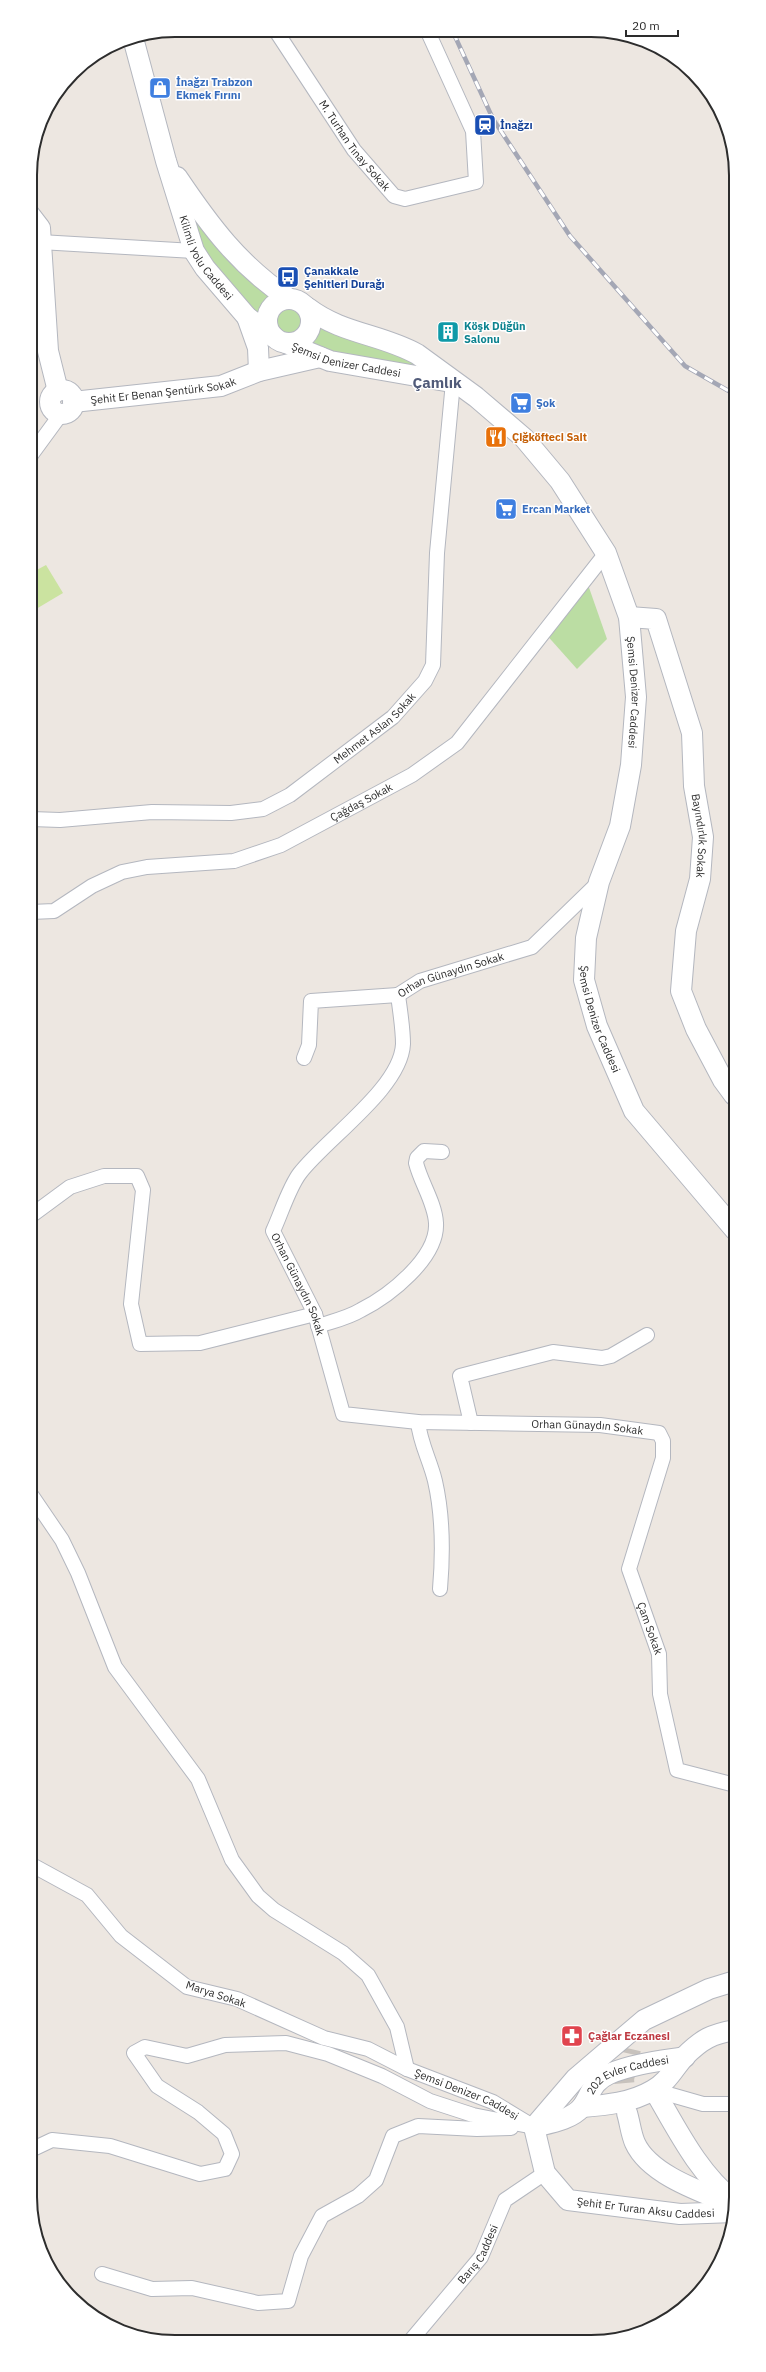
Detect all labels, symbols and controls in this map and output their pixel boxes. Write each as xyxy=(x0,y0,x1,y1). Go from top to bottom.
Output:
scale bar xyxy=(626,12,678,38)
text: 20 m xyxy=(632,18,660,33)
shop icon: İnağzı Trabzon Ekmek Fırını xyxy=(147,75,173,101)
place label: İnağzı Trabzon Ekmek Fırını xyxy=(176,75,253,102)
street label: M. Turhan Tınay Sokak xyxy=(316,97,393,194)
station icon: İnağzı xyxy=(472,112,498,138)
place label: İnağzı xyxy=(500,118,533,132)
street label: Kilimli Yolu Caddesi xyxy=(176,213,236,303)
bus stop icon: Çanakkale Şehitleri Durağı xyxy=(275,264,301,290)
place label: Çanakkale Şehitleri Durağı xyxy=(304,264,385,291)
building icon: Köşk Düğün Salonu xyxy=(435,319,461,345)
place label: Köşk Düğün Salonu xyxy=(464,319,526,346)
street label: Şemsi Denizer Caddesi xyxy=(290,339,402,380)
district label: Çamlık xyxy=(412,373,462,392)
street label: Şehit Er Benan Şentürk Sokak xyxy=(90,374,238,407)
supermarket icon: Şok xyxy=(508,390,534,416)
place label: Şok xyxy=(536,396,556,410)
restaurant icon: Çiğköfteci Sait xyxy=(483,424,509,450)
place label: Çiğköfteci Sait xyxy=(512,430,587,444)
supermarket icon: Ercan Market xyxy=(493,496,519,522)
place label: Ercan Market xyxy=(522,502,590,516)
street label: Şemsi Denizer Caddesi xyxy=(624,636,643,749)
street label: Mehmet Aslan Sokak xyxy=(331,689,419,767)
street label: Çağdaş Sokak xyxy=(328,780,395,824)
street label: Bayındırlık Sokak xyxy=(688,793,710,879)
street label: Orhan Günaydın Sokak xyxy=(395,949,506,1000)
street label: Şemsi Denizer Caddesi xyxy=(577,965,623,1075)
street label: Orhan Günaydın Sokak xyxy=(268,1230,328,1337)
street label: Orhan Günaydın Sokak xyxy=(531,1417,644,1438)
street label: Çam Sokak xyxy=(634,1600,666,1657)
street label: Marya Sokak xyxy=(184,1978,248,2010)
pharmacy icon: Çağlar Eczanesi xyxy=(559,2023,585,2049)
place label: Çağlar Eczanesi xyxy=(588,2029,670,2043)
street label: 202 Evler Caddesi xyxy=(583,2053,670,2097)
street label: Şemsi Denizer Caddesi xyxy=(412,2065,521,2123)
street label: Şehit Er Turan Aksu Caddesi xyxy=(576,2194,715,2221)
street label: Barış Caddesi xyxy=(454,2222,501,2287)

